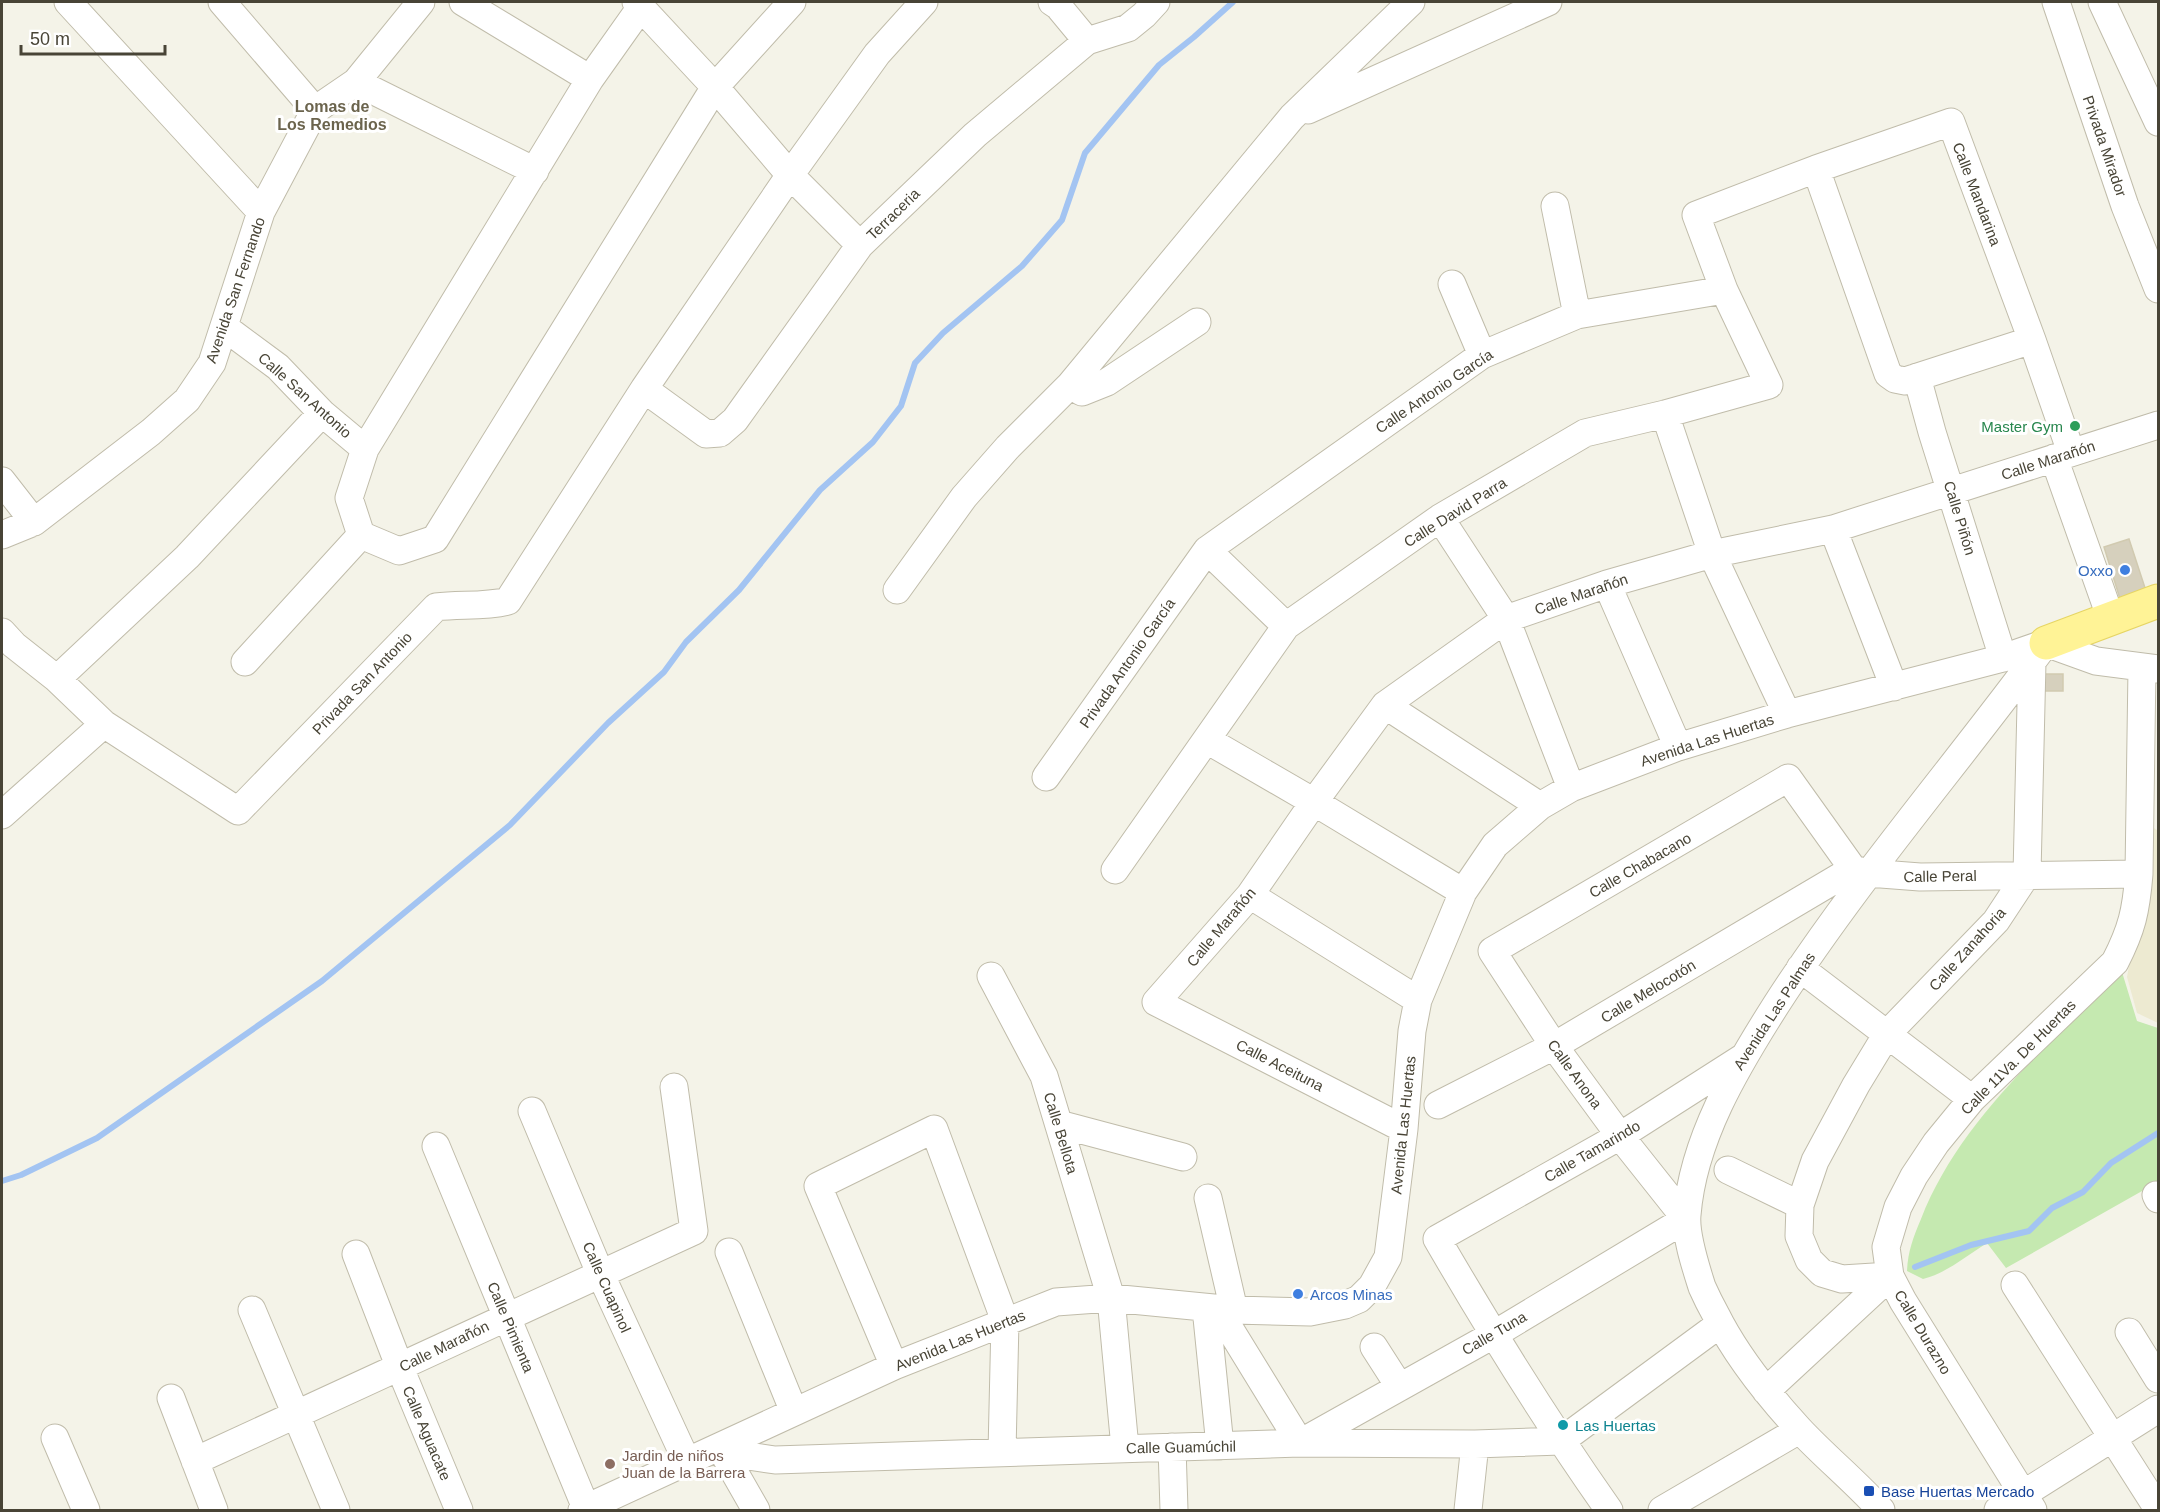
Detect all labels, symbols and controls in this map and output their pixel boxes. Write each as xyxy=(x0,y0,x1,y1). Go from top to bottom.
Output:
scale bar xyxy=(21,18,165,56)
text: 50 m xyxy=(30,29,70,49)
street label: Privada Mirador xyxy=(2080,93,2130,199)
district label: Lomas de Los Remedios xyxy=(277,98,387,133)
street label: Calle Mandarina xyxy=(1949,140,2005,249)
street label: Terraceria xyxy=(863,184,923,243)
street label: Avenida San Fernando xyxy=(202,215,268,365)
street label: Calle Antonio García xyxy=(1372,345,1496,437)
street label: Calle San Antonio xyxy=(255,349,355,441)
place label: Master Gym xyxy=(1981,418,2063,435)
marker: Master Gym xyxy=(2068,419,2082,433)
street label: Calle Marañón xyxy=(1999,437,2097,483)
street label: Calle David Parra xyxy=(1401,473,1510,550)
street label: Calle Piñón xyxy=(1941,479,1979,557)
place label: Oxxo xyxy=(2078,562,2113,579)
marker: Oxxo xyxy=(2118,563,2132,577)
street label: Calle Marañón xyxy=(1532,570,1630,618)
street label: Privada Antonio García xyxy=(1076,594,1179,731)
street label: Privada San Antonio xyxy=(309,628,415,738)
street label: Avenida Las Huertas xyxy=(1638,710,1776,770)
street label: Calle Chabacano xyxy=(1586,829,1694,901)
street label: Calle Peral xyxy=(1903,867,1977,885)
street label: Calle Marañón xyxy=(1183,884,1259,970)
street label: Calle Zanahoria xyxy=(1925,903,2009,994)
street label: Avenida Las Palmas xyxy=(1730,949,1818,1073)
street label: Calle Melocotón xyxy=(1598,956,1698,1026)
street label: Calle 11Va. De Huertas xyxy=(1957,996,2079,1118)
street label: Calle Aceituna xyxy=(1233,1036,1327,1095)
street label: Calle Anona xyxy=(1544,1036,1606,1112)
street label: Avenida Las Huertas xyxy=(1387,1055,1419,1195)
street label: Calle Bellota xyxy=(1041,1090,1082,1176)
street label: Calle Tamarindo xyxy=(1541,1117,1643,1185)
street label: Calle Cuapinol xyxy=(579,1239,635,1335)
street label: Calle Pimienta xyxy=(484,1279,538,1375)
place label: Arcos Minas xyxy=(1310,1286,1393,1303)
marker: Arcos Minas xyxy=(1291,1287,1305,1301)
street label: Calle Durazno xyxy=(1891,1287,1955,1377)
street label: Avenida Las Huertas xyxy=(892,1306,1028,1374)
street label: Calle Tuna xyxy=(1459,1307,1530,1358)
street label: Calle Marañón xyxy=(396,1317,492,1375)
street label: Calle Aguacate xyxy=(399,1383,455,1483)
place label: Las Huertas xyxy=(1575,1417,1656,1434)
marker: Las Huertas xyxy=(1556,1418,1570,1432)
street label: Calle Guamúchil xyxy=(1126,1438,1236,1456)
place label: Jardin de niños Juan de la Barrera xyxy=(622,1447,746,1481)
marker: Jardin de niños Juan de la Barrera xyxy=(603,1457,617,1471)
place label: Base Huertas Mercado xyxy=(1881,1483,2034,1500)
marker: Base Huertas Mercado xyxy=(1862,1484,1876,1498)

